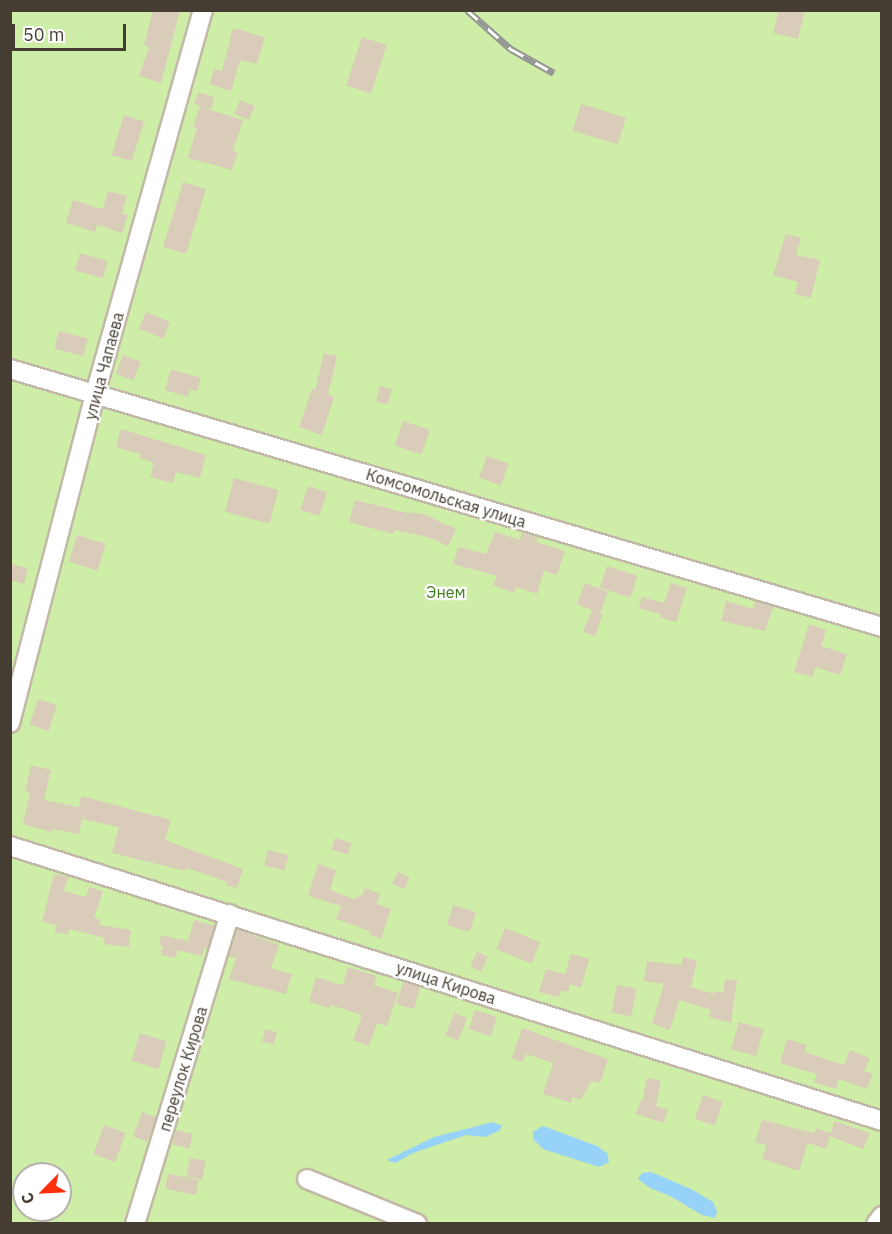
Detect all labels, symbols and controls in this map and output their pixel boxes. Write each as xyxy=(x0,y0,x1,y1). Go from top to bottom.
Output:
scale bar xyxy=(15,12,129,50)
text: 50 m xyxy=(23,23,65,46)
street label: улица Чапаева xyxy=(80,310,128,422)
street label: Комсомольская улица xyxy=(364,464,528,532)
park label: Энем xyxy=(426,582,466,602)
street label: улица Кирова xyxy=(394,958,498,1008)
street label: переулок Кирова xyxy=(155,1004,211,1134)
north arrow xyxy=(12,1162,72,1222)
text: С xyxy=(16,1190,39,1207)

